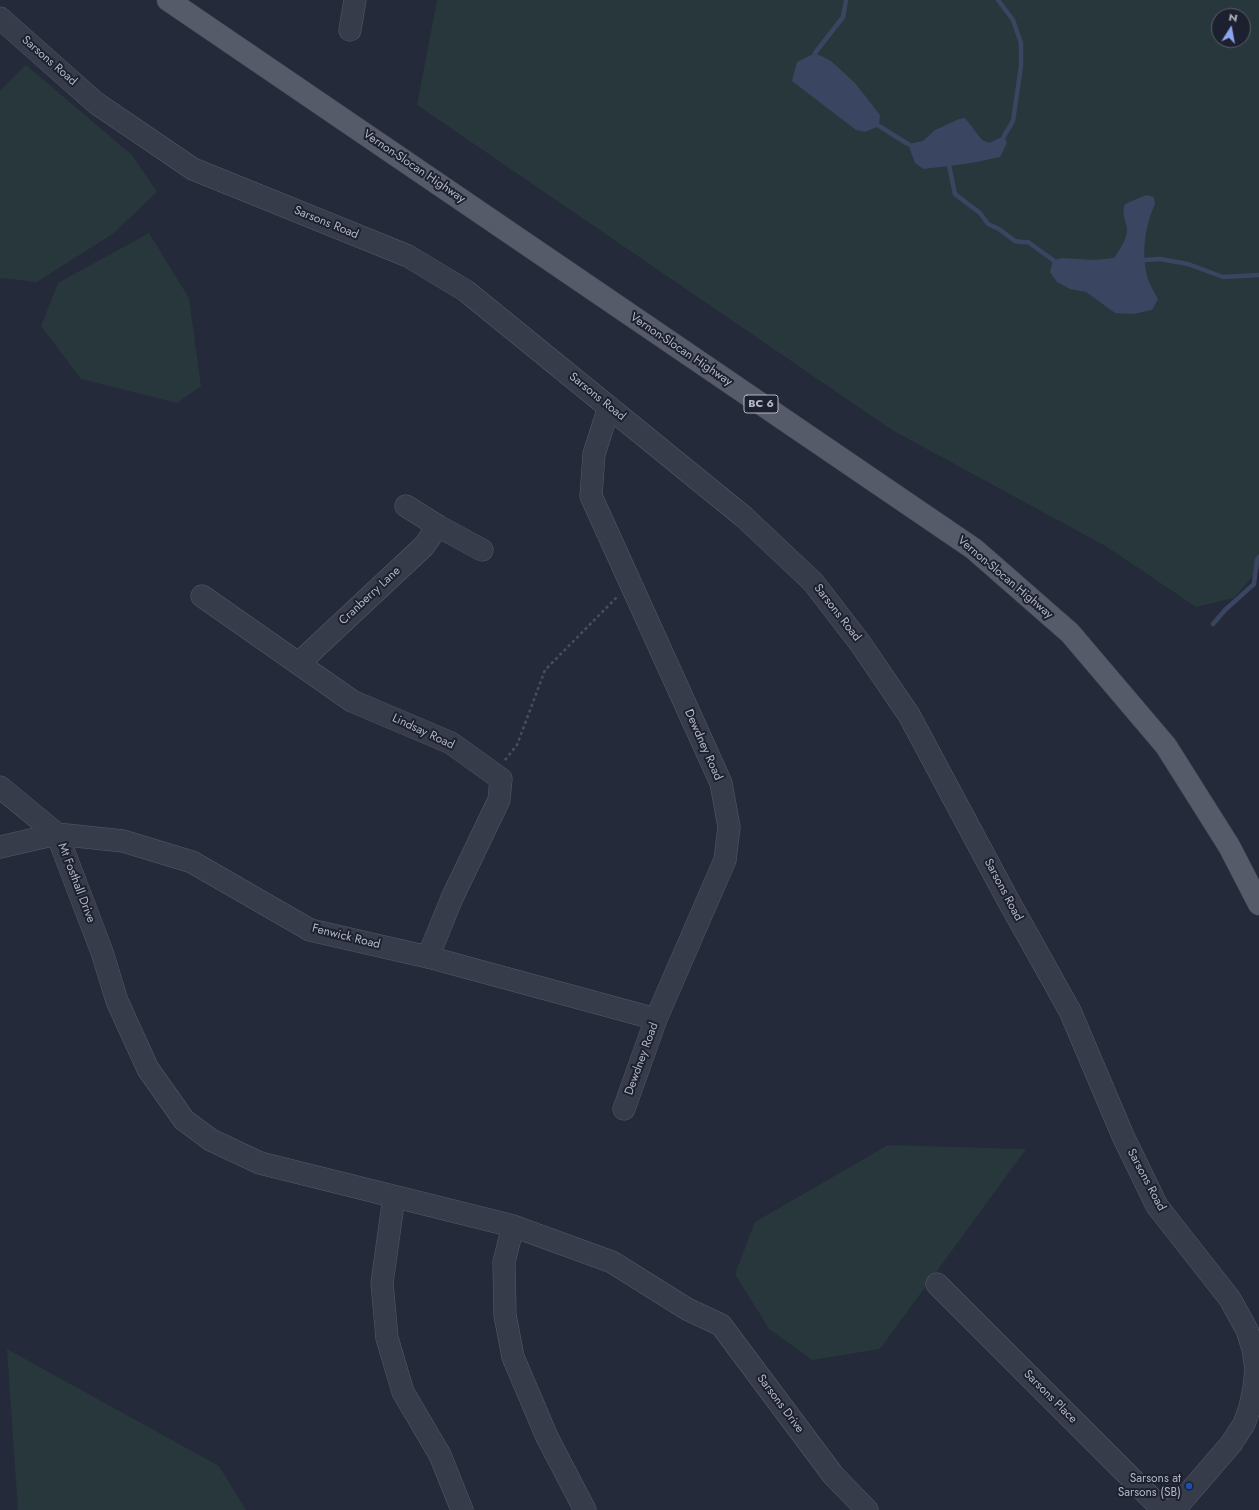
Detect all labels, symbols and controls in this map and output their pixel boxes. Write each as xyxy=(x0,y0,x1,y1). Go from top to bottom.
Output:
north arrow xyxy=(1211,8,1251,48)
text: N xyxy=(1227,9,1239,26)
street label: Sarsons Road xyxy=(18,33,80,89)
street label: Vernon-Slocan Highway xyxy=(360,127,468,207)
street label: Sarsons Road xyxy=(292,203,360,243)
street label: Vernon-Slocan Highway xyxy=(627,310,735,390)
street label: Sarsons Road xyxy=(566,370,628,424)
road number: BC 6 xyxy=(744,395,778,413)
street label: Vernon-Slocan Highway xyxy=(954,534,1056,622)
street label: Cranberry Lane xyxy=(336,564,404,628)
street label: Sarsons Road xyxy=(810,582,864,644)
street label: Dewdney Road xyxy=(681,707,725,783)
street label: Lindsay Road xyxy=(390,711,456,753)
street label: Mt Fosthall Drive xyxy=(54,841,98,925)
street label: Sarsons Road xyxy=(981,856,1025,924)
street label: Fenwick Road xyxy=(310,922,382,952)
street label: Dewdney Road xyxy=(622,1021,662,1097)
street label: Sarsons Road xyxy=(1124,1146,1168,1214)
street label: Sarsons Place xyxy=(1020,1367,1080,1427)
street label: Sarsons Drive xyxy=(753,1372,807,1436)
place label: Sarsons at Sarsons (SB) xyxy=(1118,1472,1181,1500)
marker: Sarsons at Sarsons (SB) xyxy=(1184,1481,1194,1491)

